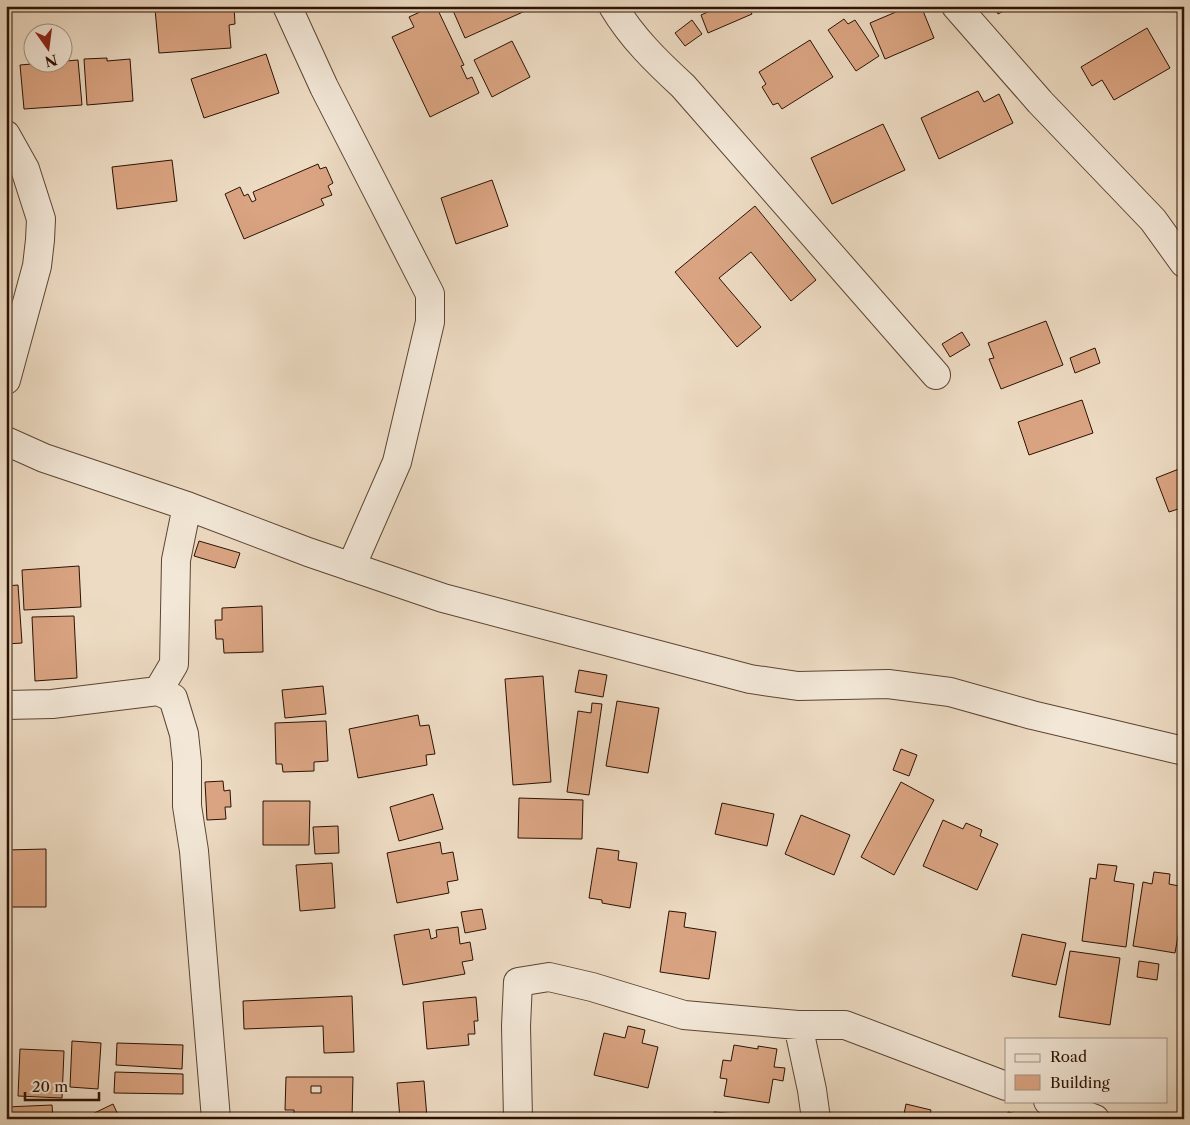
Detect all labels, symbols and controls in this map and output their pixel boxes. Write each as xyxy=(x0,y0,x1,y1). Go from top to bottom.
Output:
north arrow xyxy=(22,22,72,72)
text: N xyxy=(43,50,59,71)
legend xyxy=(1005,1038,1168,1102)
text: Road xyxy=(1050,1047,1087,1066)
scale bar xyxy=(25,1070,99,1102)
text: Building xyxy=(1050,1073,1110,1092)
text: 20 m xyxy=(32,1077,68,1096)

